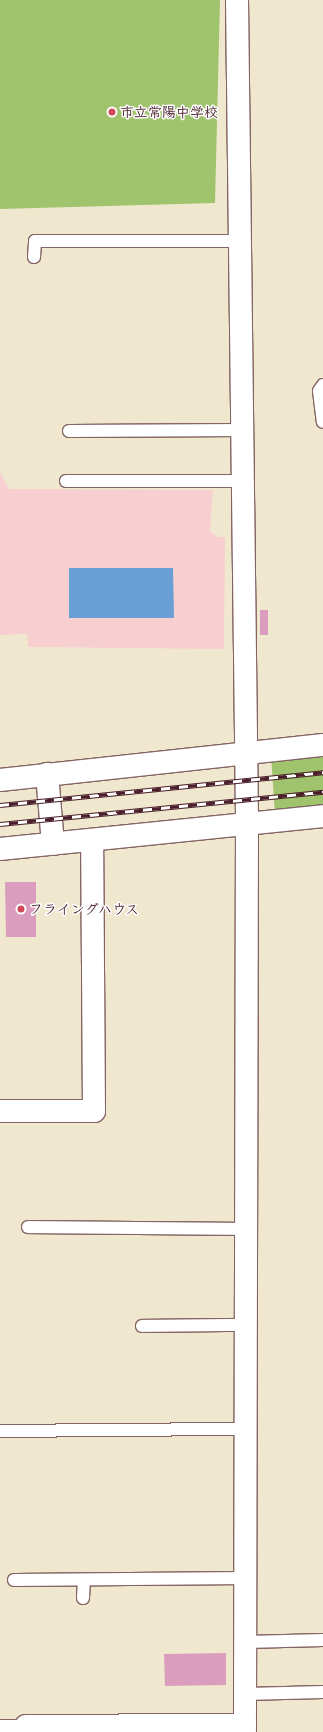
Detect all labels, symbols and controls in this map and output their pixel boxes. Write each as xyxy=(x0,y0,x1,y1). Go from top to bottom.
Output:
place label: 市立常陽中学校 xyxy=(120,104,218,120)
marker: 市立常陽中学校 xyxy=(107,107,117,117)
place label: フライングハウス xyxy=(29,901,141,917)
marker: フライングハウス xyxy=(16,904,26,914)

